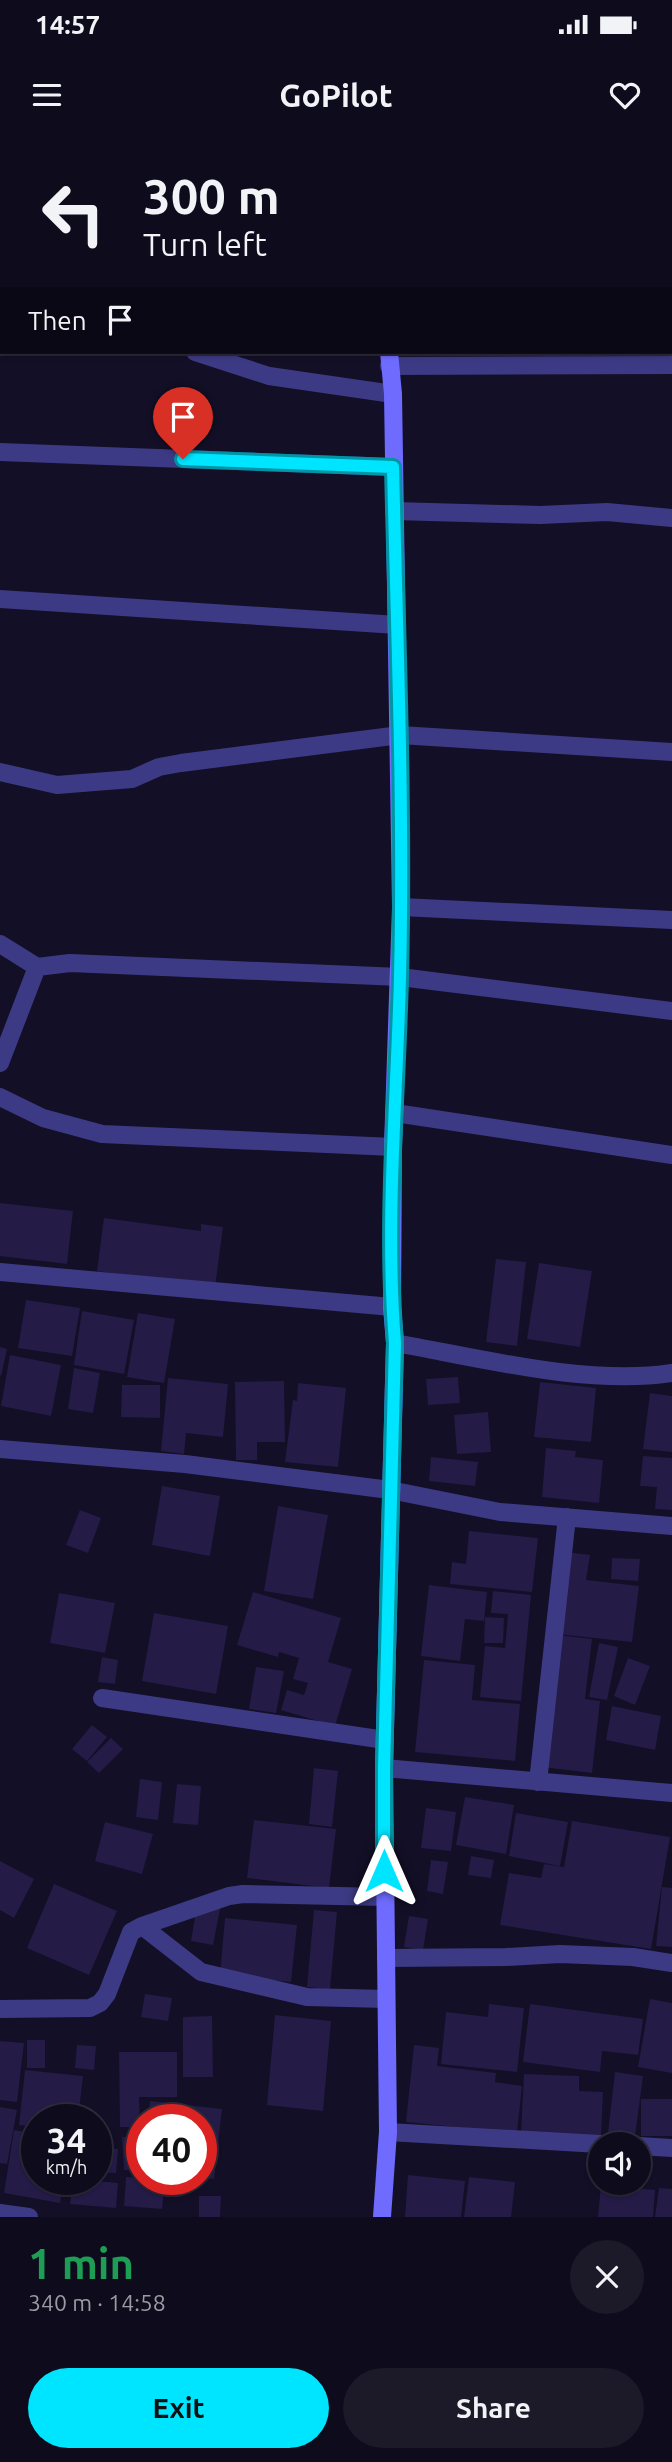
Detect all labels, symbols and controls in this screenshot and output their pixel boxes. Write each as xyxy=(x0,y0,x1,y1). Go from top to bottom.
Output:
text: 14:57 xyxy=(35,10,100,39)
icon: menu xyxy=(28,76,66,114)
icon: heart xyxy=(606,76,644,114)
text: GoPilot xyxy=(279,77,393,113)
icon: left xyxy=(28,168,119,259)
text: 300 m xyxy=(143,168,280,223)
text: Turn left xyxy=(143,226,267,262)
icon: arrive xyxy=(101,301,139,339)
text: Then xyxy=(28,306,87,335)
pin xyxy=(153,387,213,459)
icon: arrive xyxy=(164,398,202,436)
position arrow xyxy=(347,1834,421,1908)
speed limit sign: 40 xyxy=(126,2104,217,2195)
text: 34 xyxy=(47,2120,86,2160)
map controls xyxy=(588,2132,651,2195)
button: sound xyxy=(588,2132,651,2195)
text: km/h xyxy=(46,2157,87,2177)
text: 1 min xyxy=(28,2240,134,2287)
button: close xyxy=(570,2240,644,2314)
text: 340 m · 14:58 xyxy=(28,2290,166,2315)
button: Exit xyxy=(28,2368,329,2448)
button: Share xyxy=(343,2368,644,2448)

